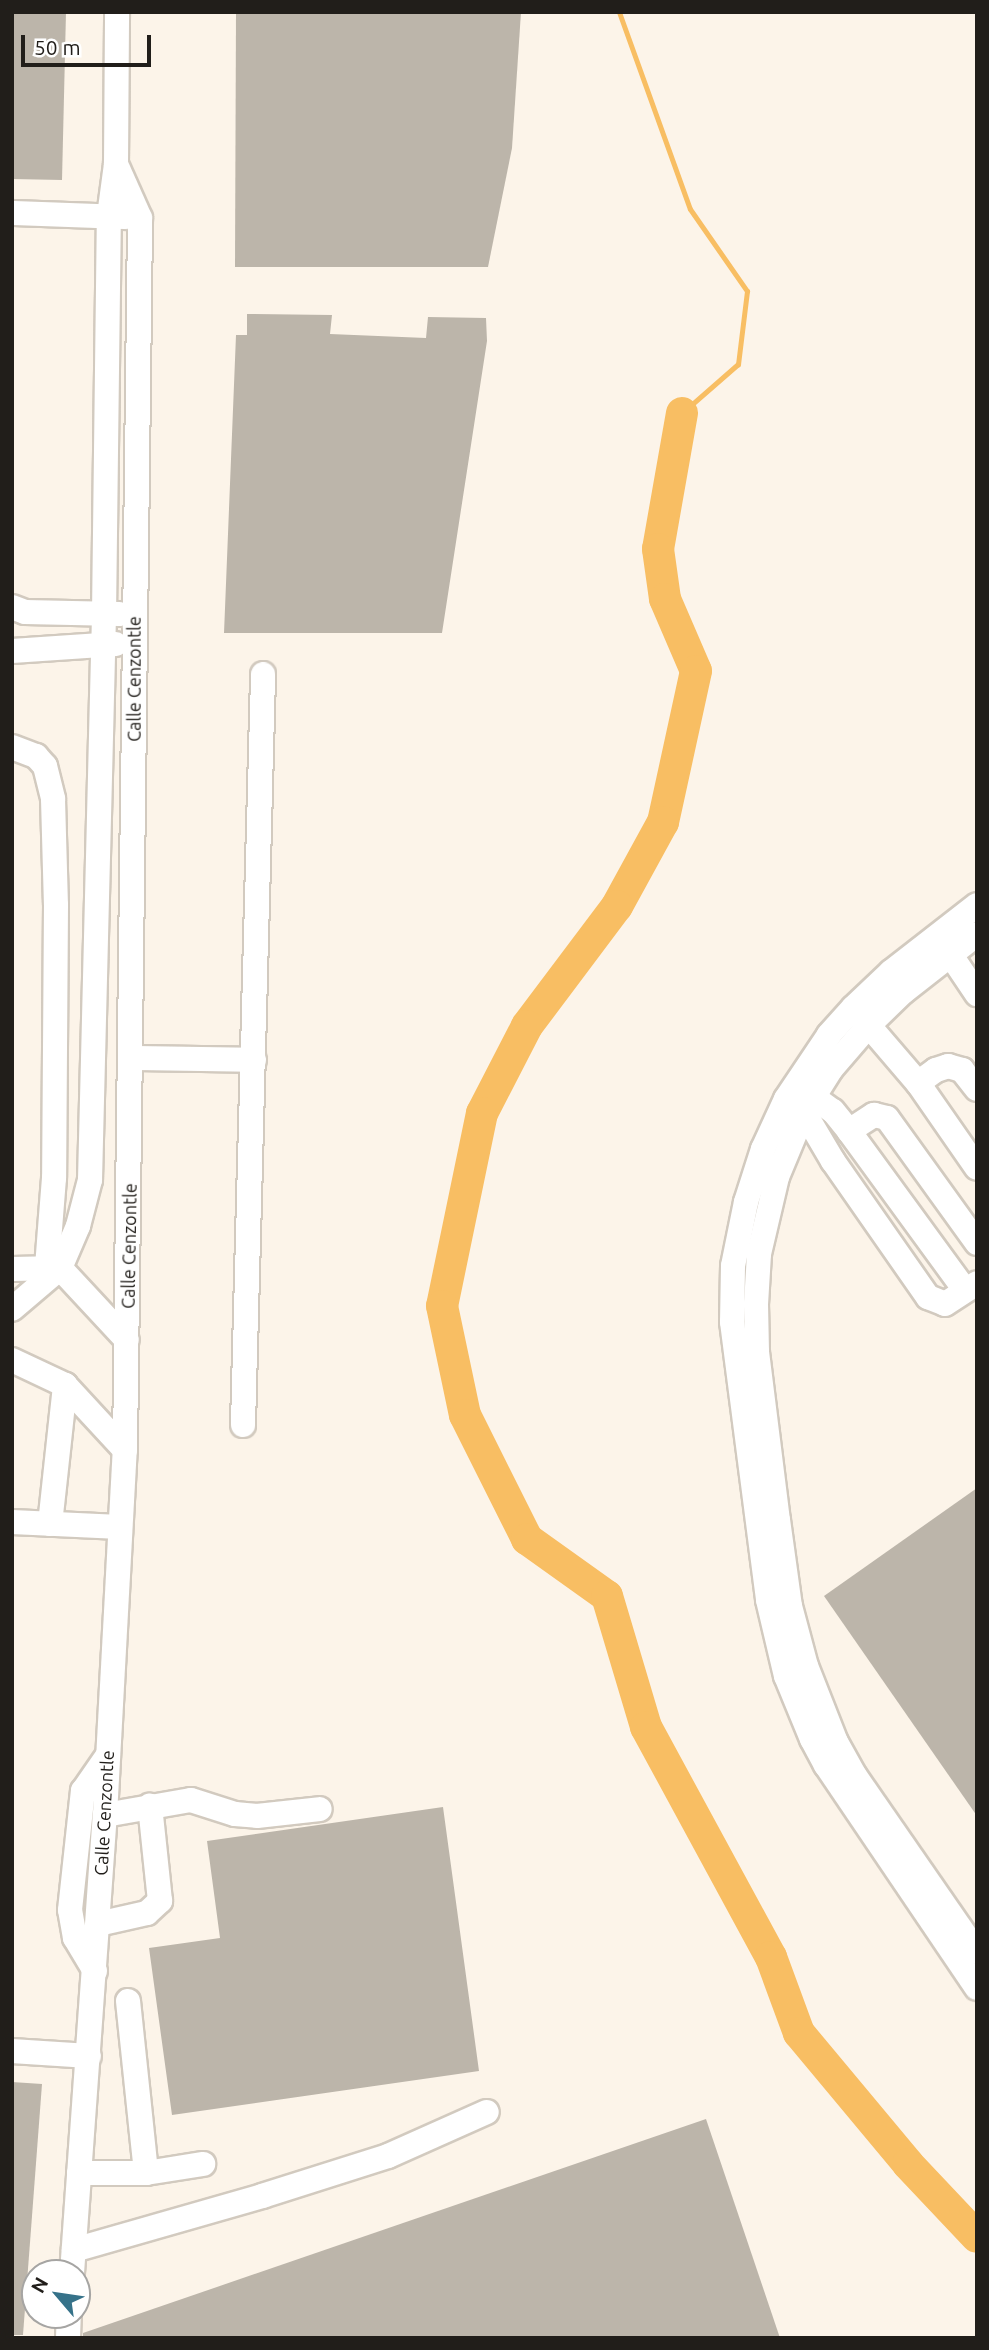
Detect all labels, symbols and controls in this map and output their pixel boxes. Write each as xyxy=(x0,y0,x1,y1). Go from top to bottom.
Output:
scale bar xyxy=(24,21,154,65)
text: 50 m xyxy=(34,35,81,59)
street label: Calle Cenzontle xyxy=(123,616,145,742)
street label: Calle Cenzontle xyxy=(117,1183,141,1309)
street label: Calle Cenzontle xyxy=(90,1750,118,1876)
north arrow xyxy=(21,2259,91,2329)
text: N xyxy=(26,2273,52,2296)

